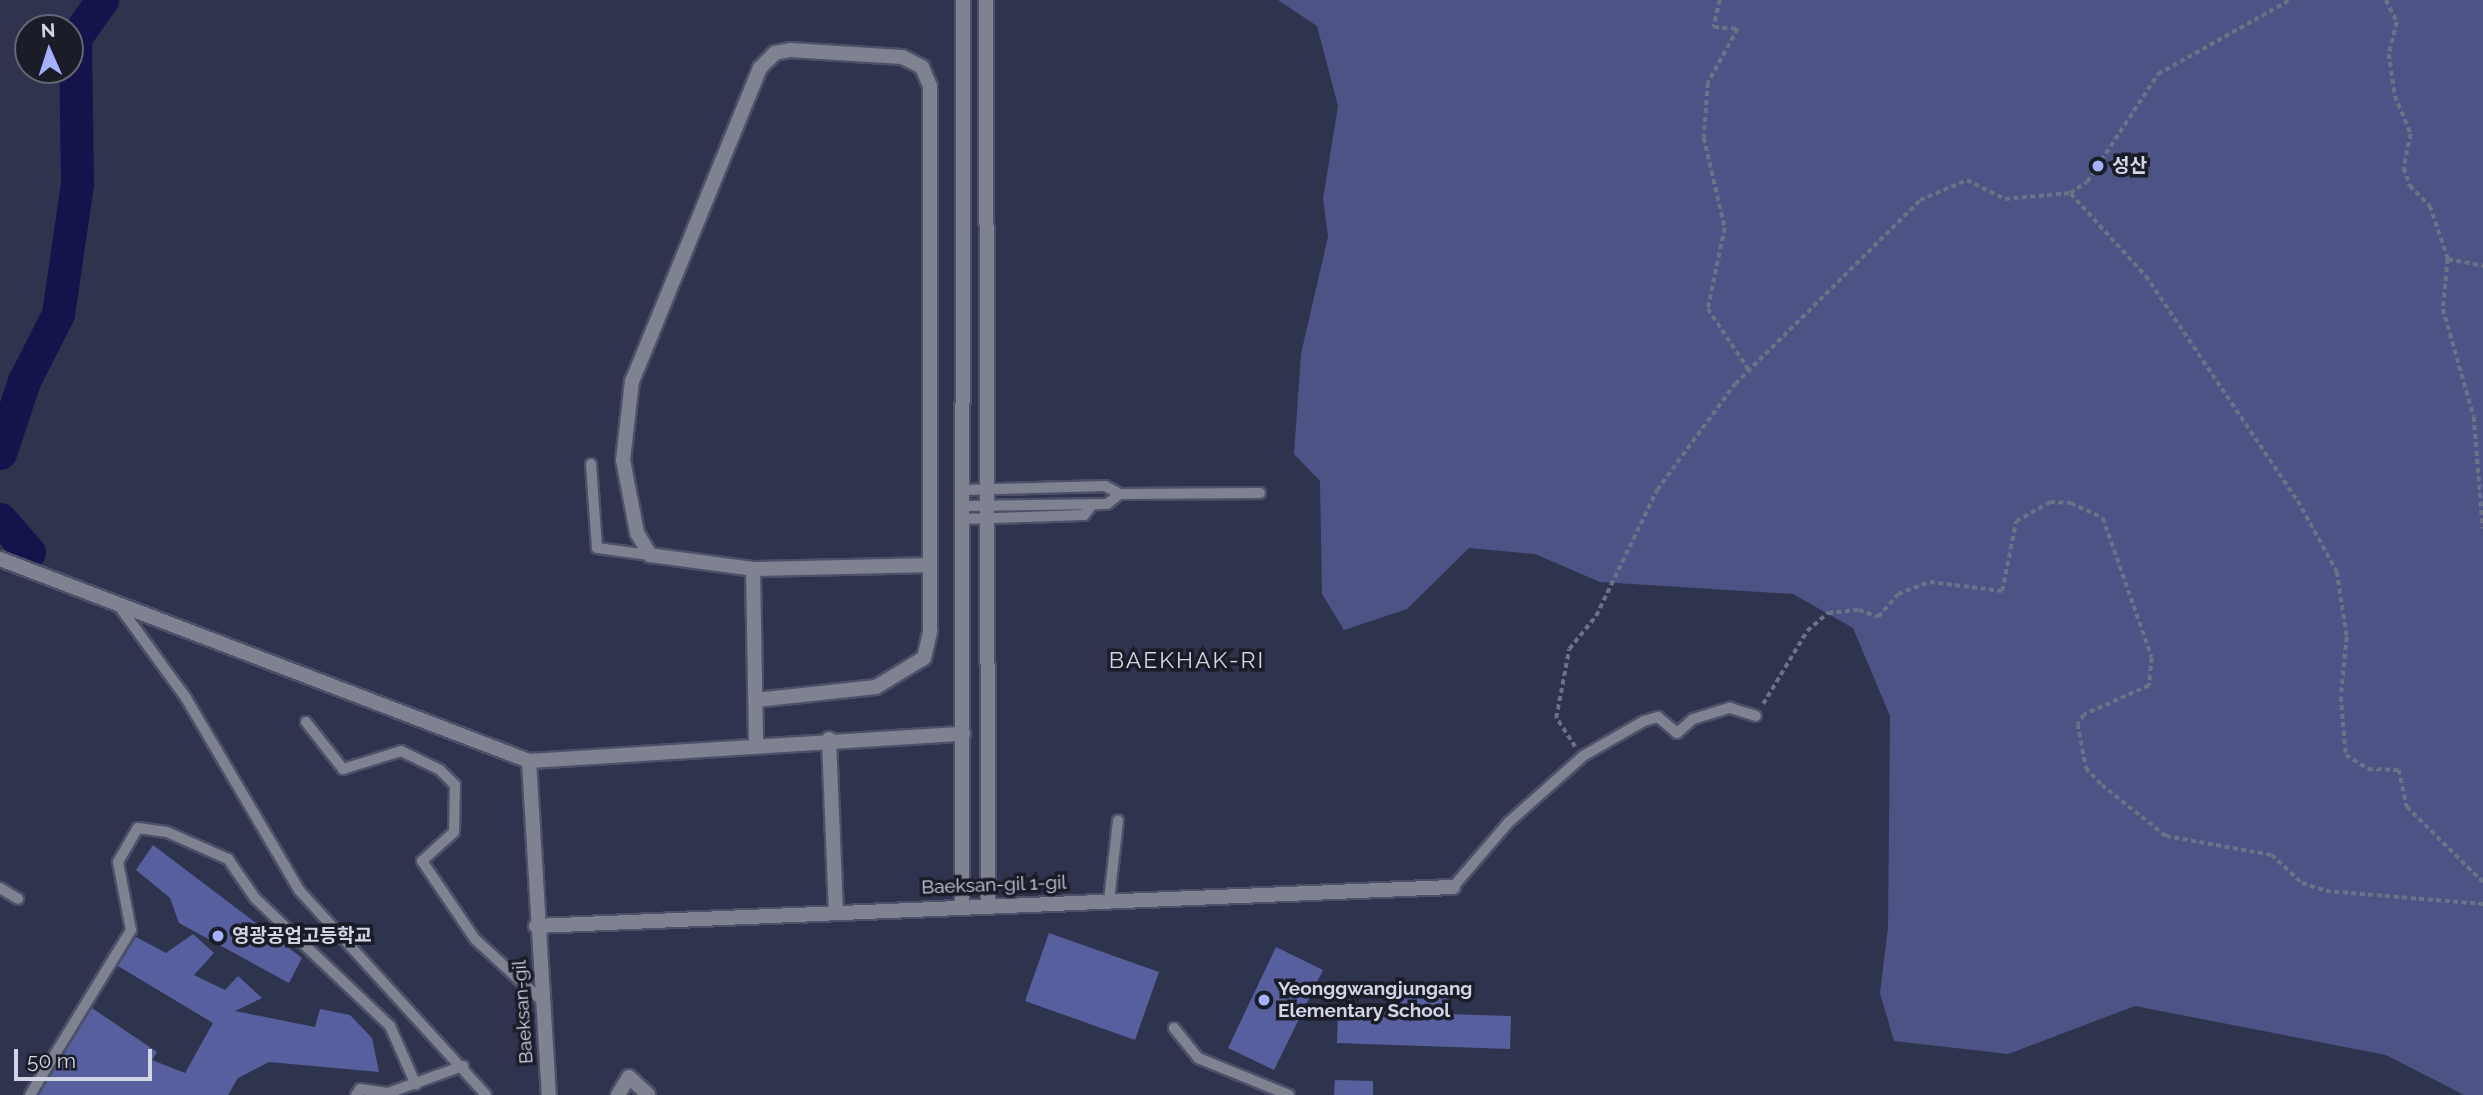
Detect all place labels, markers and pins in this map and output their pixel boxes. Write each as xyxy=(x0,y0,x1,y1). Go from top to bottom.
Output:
place label: 성산 xyxy=(2112,155,2147,177)
marker: 성산 xyxy=(2090,158,2106,174)
place label: 영광공업고등학교 xyxy=(232,925,372,947)
marker: 영광공업고등학교 xyxy=(210,928,226,944)
place label: Yeonggwangjungang Elementary School xyxy=(1278,978,1472,1022)
marker: Yeonggwangjungang Elementary School xyxy=(1256,992,1272,1008)

